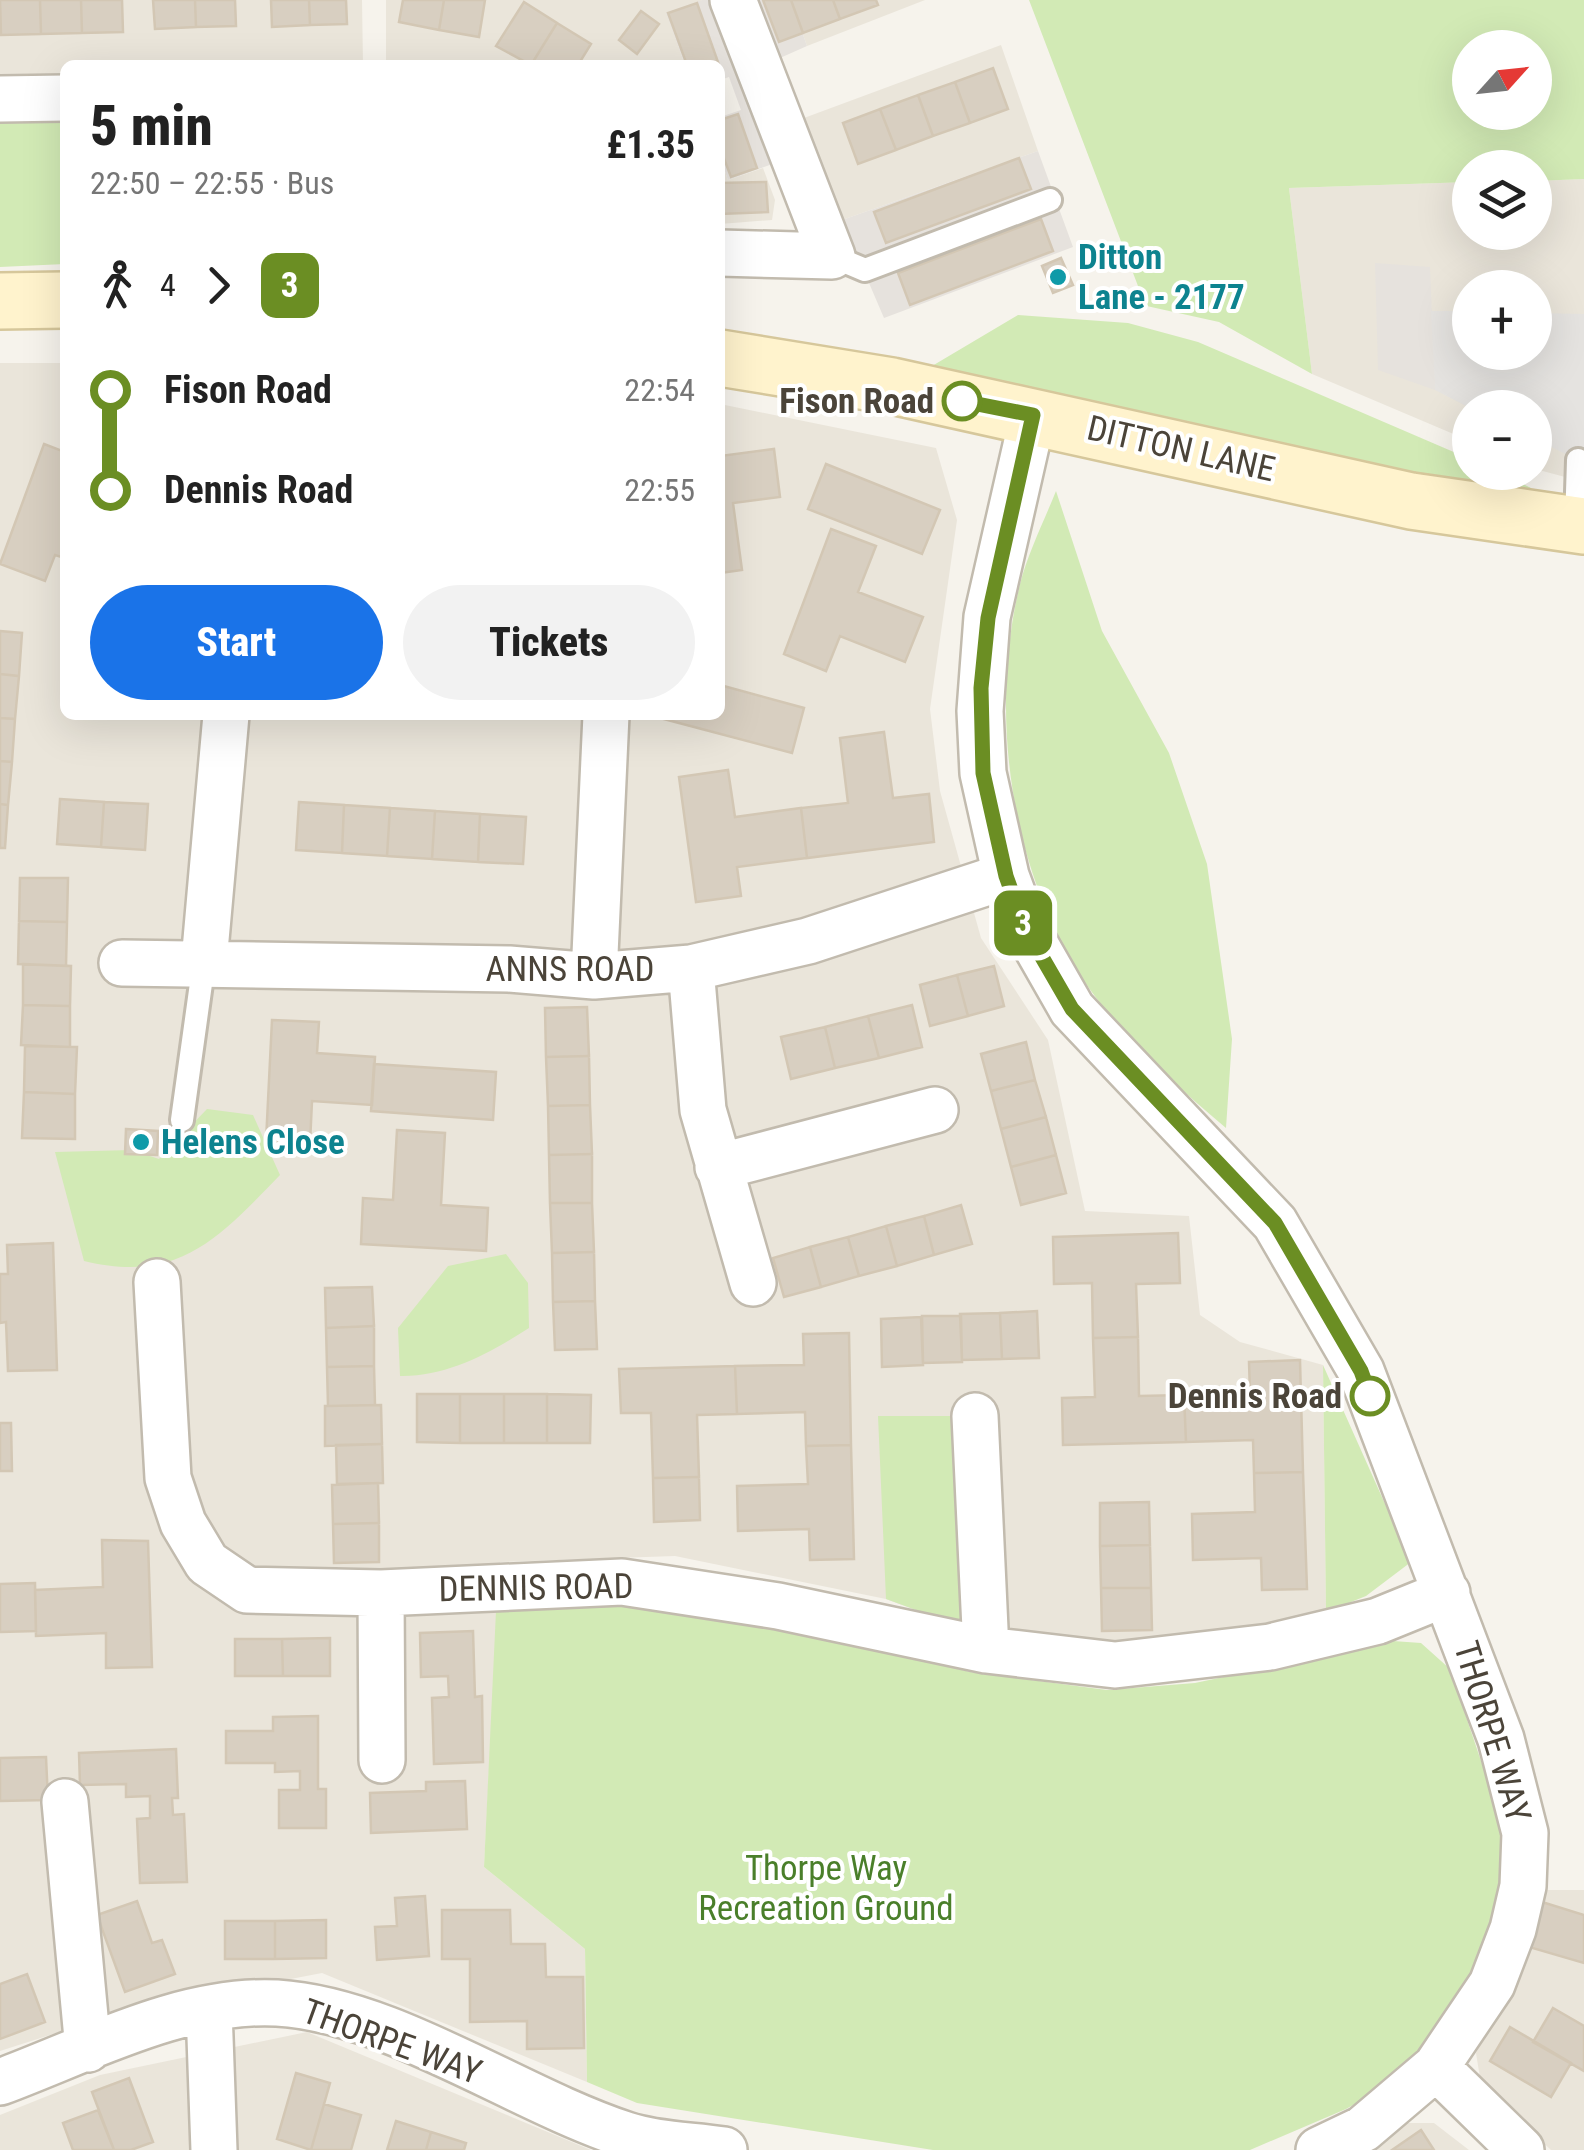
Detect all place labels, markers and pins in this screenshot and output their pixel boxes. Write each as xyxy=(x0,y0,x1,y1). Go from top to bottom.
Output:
place label: Ditton Lane - 2177 xyxy=(1078,237,1245,318)
marker: Ditton Lane - 2177 xyxy=(1047,266,1069,288)
place label: Fison Road xyxy=(779,381,934,422)
marker: Fison Road xyxy=(943,382,981,420)
place label: Helens Close xyxy=(161,1122,345,1163)
marker: Helens Close xyxy=(130,1131,152,1153)
place label: Dennis Road xyxy=(1168,1376,1342,1417)
marker: Dennis Road xyxy=(1351,1377,1389,1415)

